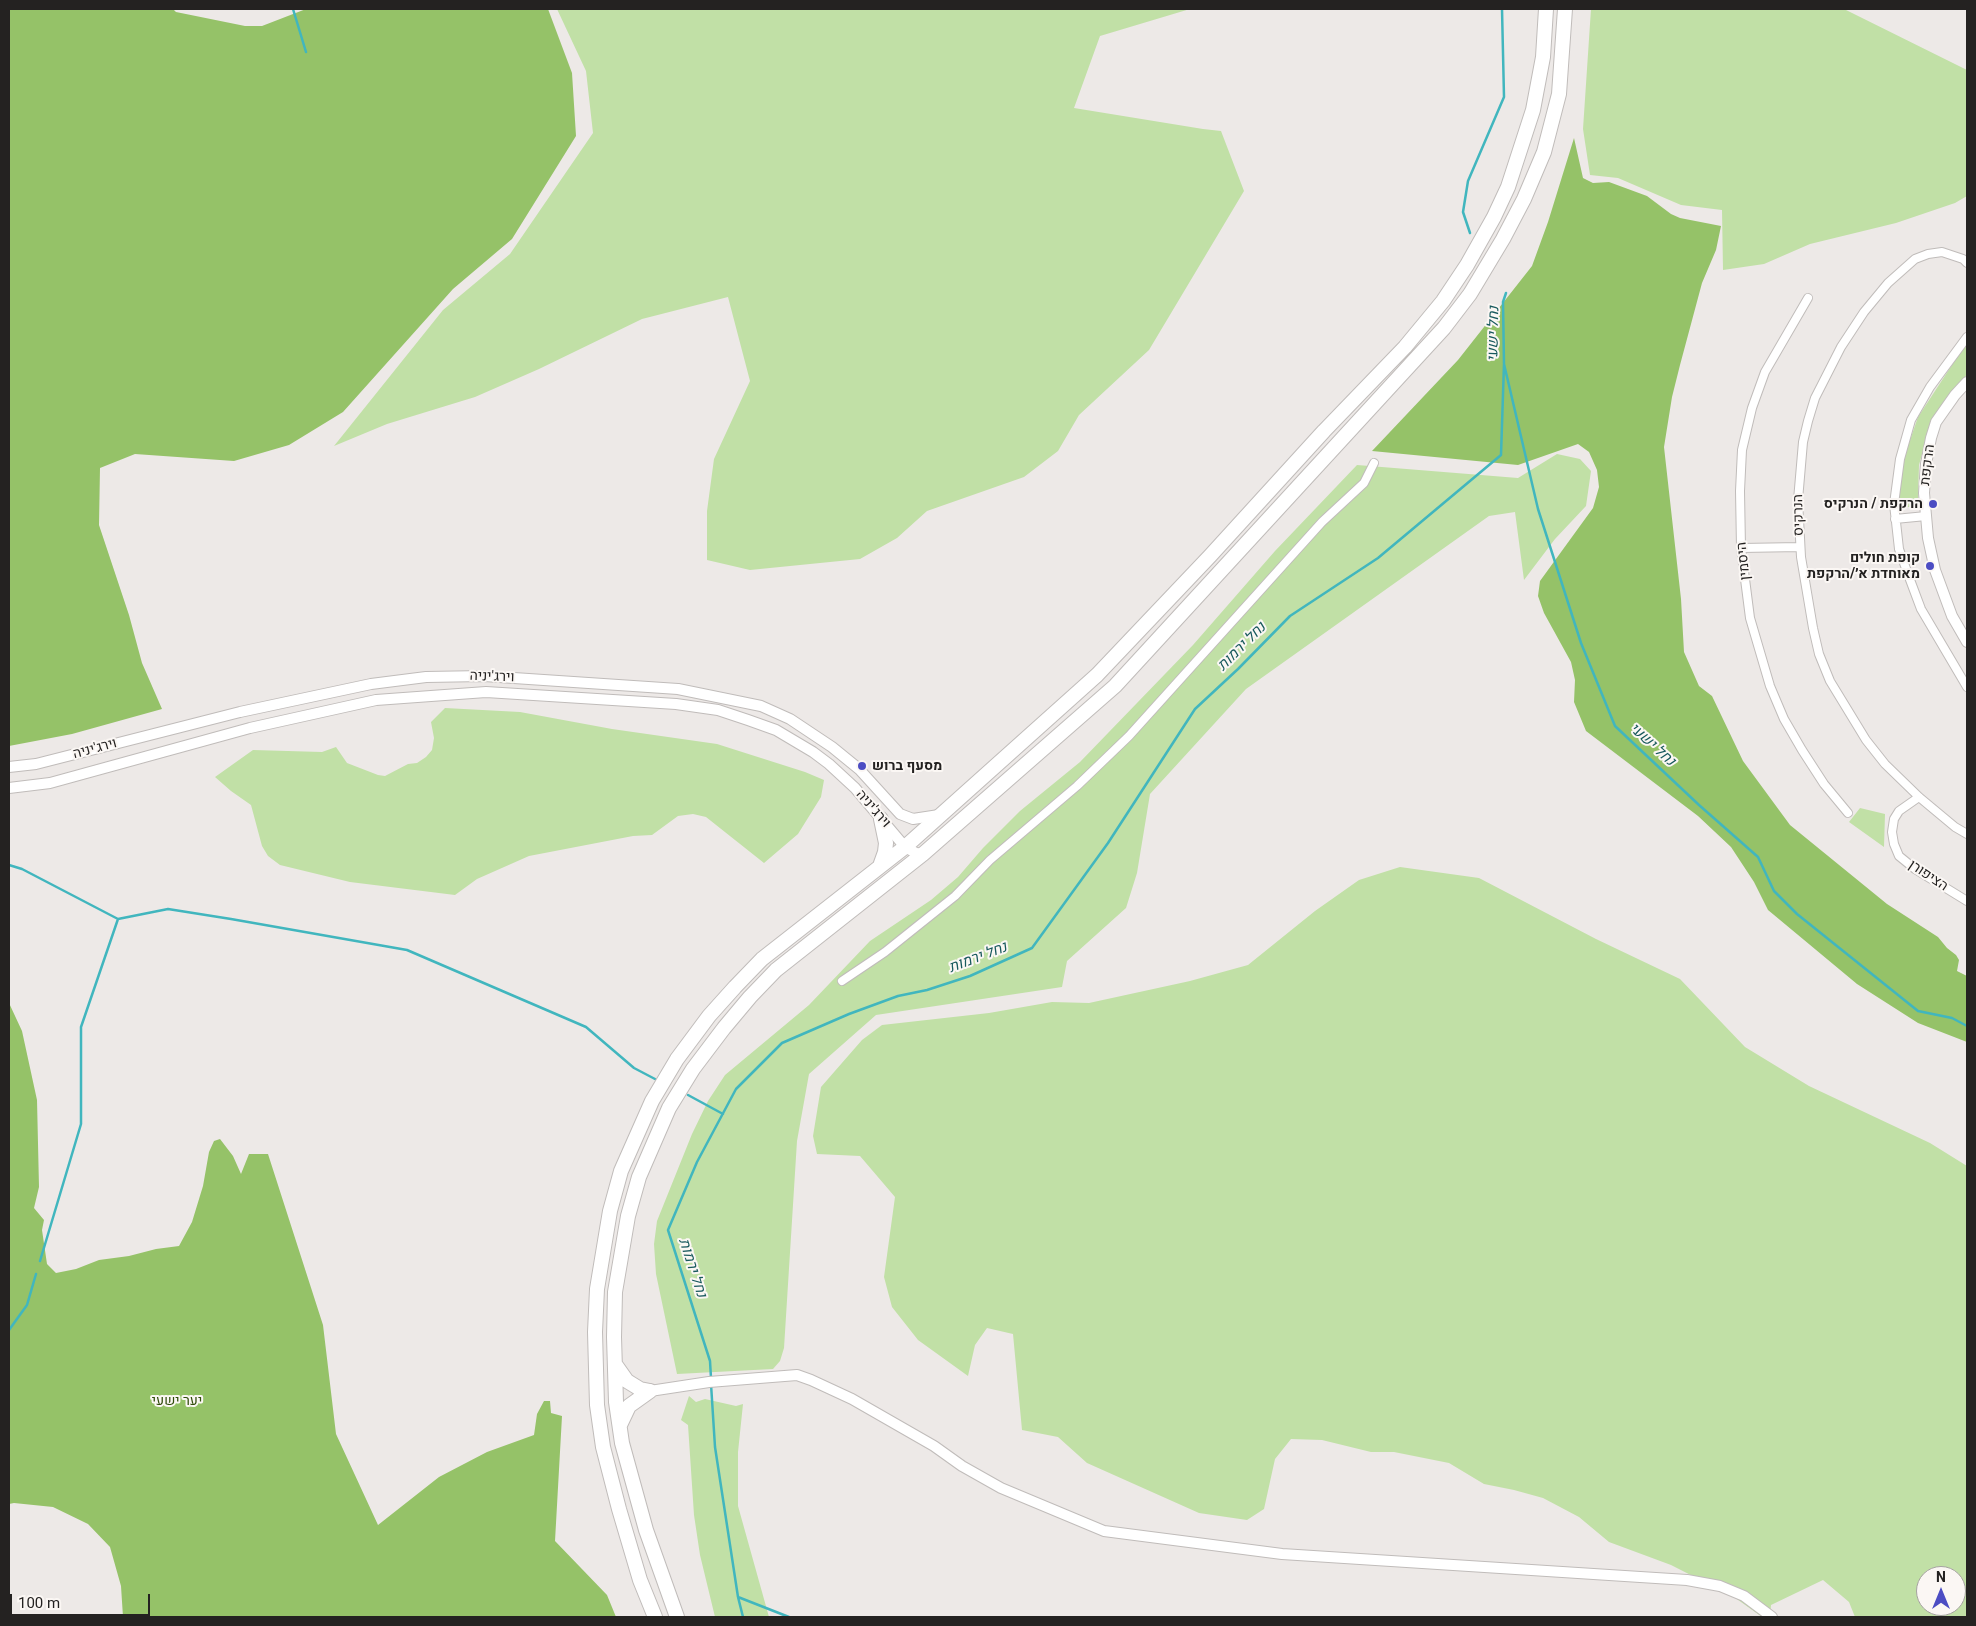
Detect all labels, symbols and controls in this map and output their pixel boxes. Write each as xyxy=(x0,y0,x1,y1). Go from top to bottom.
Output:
water label: נחל ישעי xyxy=(1485,306,1503,362)
street label: הרקפת xyxy=(1917,443,1939,487)
street label: הנרקיס xyxy=(1790,494,1808,536)
place label: הרקפת / הנרקיס xyxy=(1824,496,1923,512)
marker: הרקפת / הנרקיס xyxy=(1927,498,1939,510)
street label: היסמין xyxy=(1734,541,1754,581)
place label: קופת חולים מאוחדת א׳/הרקפת xyxy=(1807,550,1920,582)
marker: קופת חולים מאוחדת א׳/הרקפת xyxy=(1924,560,1936,572)
water label: נחל ירמות xyxy=(1214,619,1270,675)
street label: וירג'יניה xyxy=(469,668,515,686)
water label: נחל ישעי xyxy=(1625,720,1679,770)
street label: וירג'יניה xyxy=(71,735,119,763)
place label: מסעף ברוש xyxy=(872,758,942,774)
marker: מסעף ברוש xyxy=(856,760,868,772)
street label: וירג'יניה xyxy=(852,787,894,831)
street label: הציפורן xyxy=(1905,857,1951,895)
water label: נחל ירמות xyxy=(946,939,1010,977)
water label: נחל ירמות xyxy=(674,1236,710,1300)
park label: יער ישעי xyxy=(152,1393,202,1409)
north arrow xyxy=(1916,1566,1966,1616)
text: N xyxy=(1936,1569,1946,1585)
scale bar xyxy=(12,1584,152,1616)
text: 100 m xyxy=(18,1594,60,1612)

